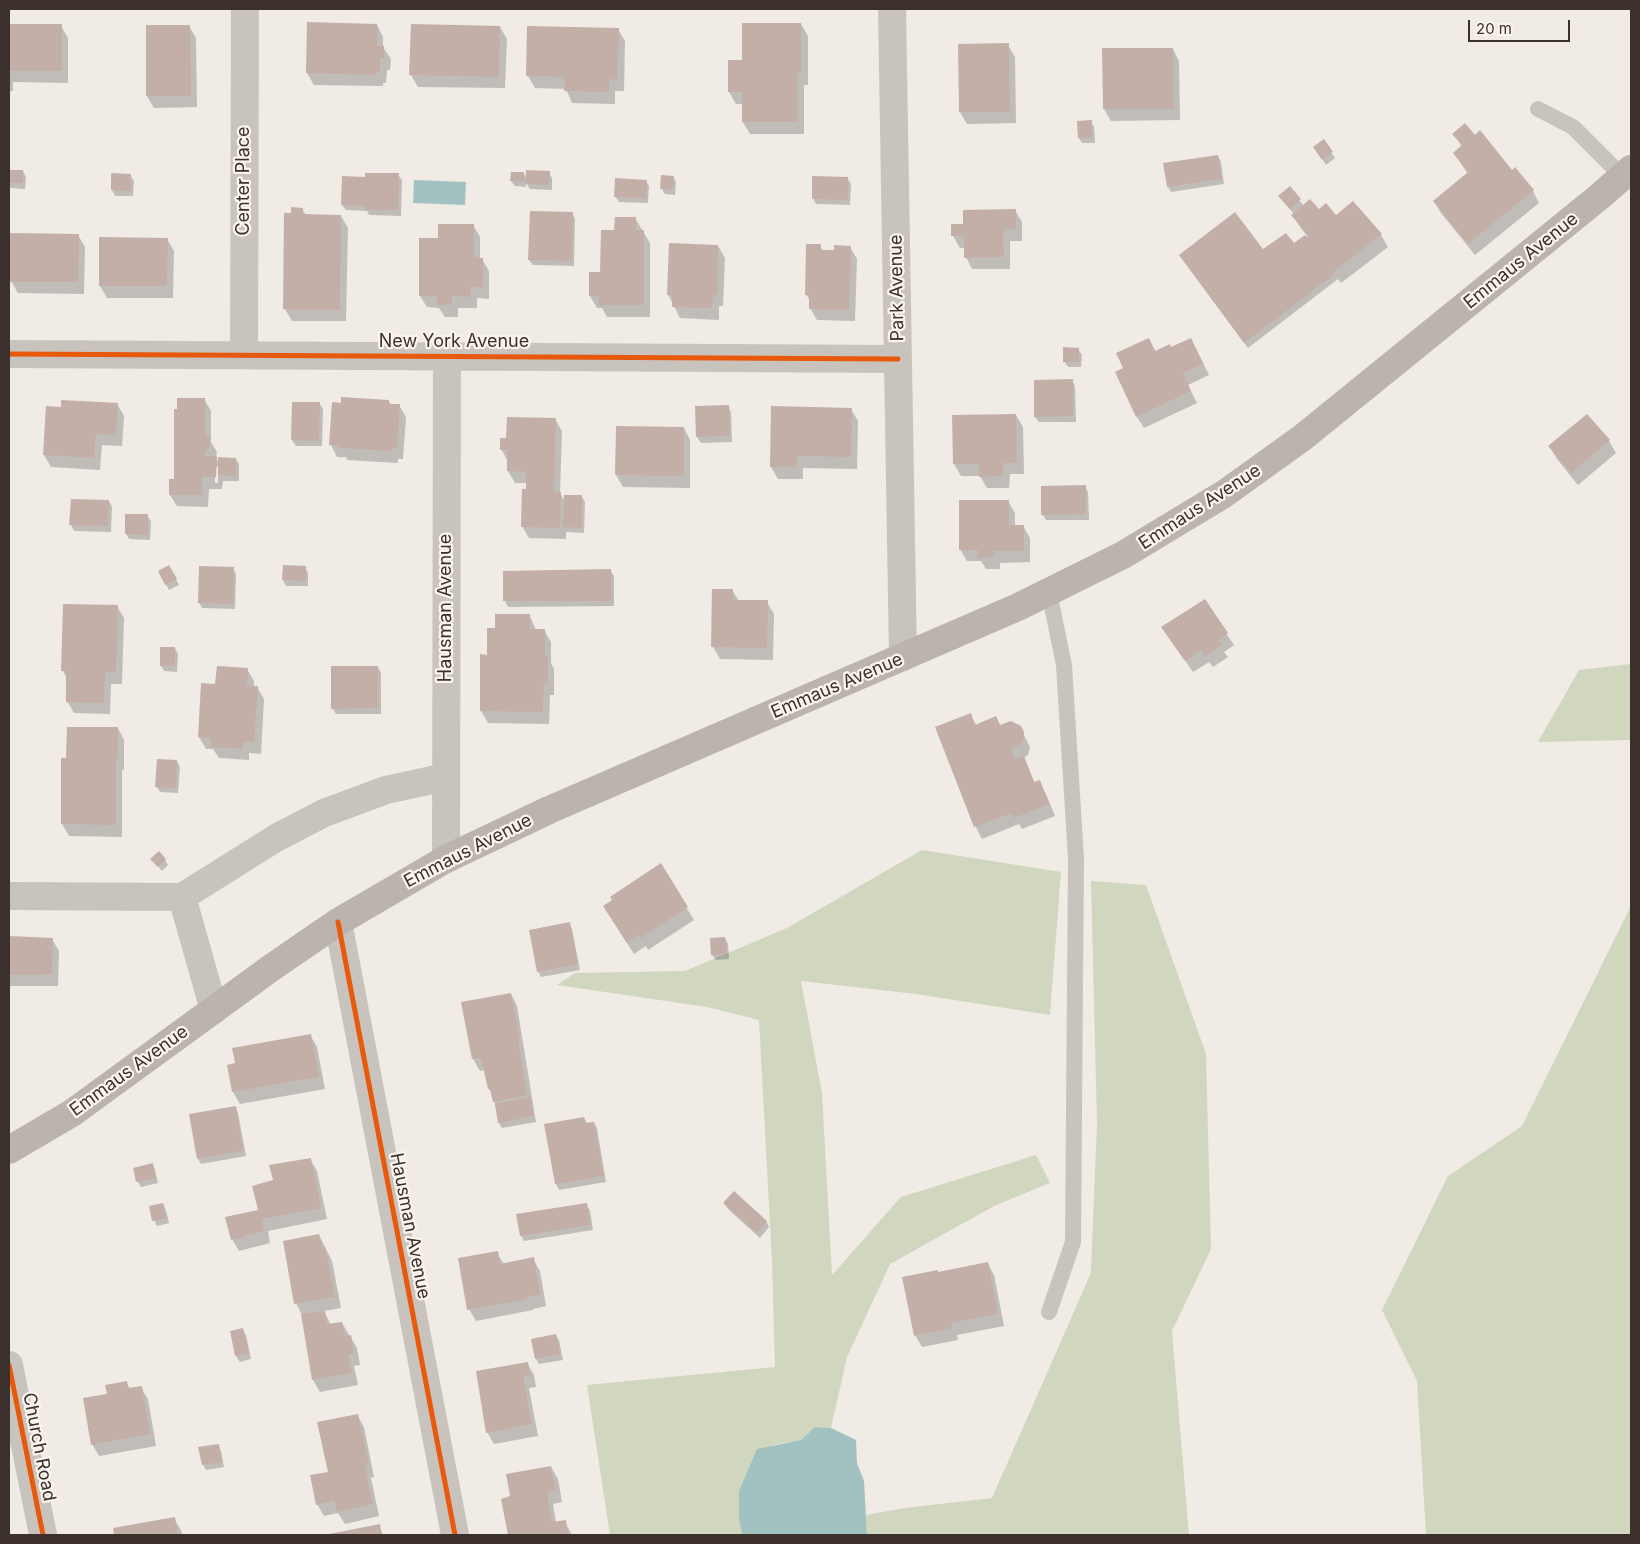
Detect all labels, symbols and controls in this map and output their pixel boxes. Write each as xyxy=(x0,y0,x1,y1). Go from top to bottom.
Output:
scale bar xyxy=(1470,10,1572,42)
text: 20 m xyxy=(1476,19,1512,38)
street label: Center Place xyxy=(233,126,255,236)
street label: Emmaus Avenue xyxy=(1459,208,1583,314)
street label: Park Avenue xyxy=(885,234,909,342)
street label: New York Avenue xyxy=(379,331,529,353)
street label: Emmaus Avenue xyxy=(1135,460,1265,554)
street label: Hausman Avenue xyxy=(435,534,457,682)
street label: Emmaus Avenue xyxy=(768,649,906,723)
street label: Emmaus Avenue xyxy=(400,809,536,893)
street label: Emmaus Avenue xyxy=(66,1021,192,1121)
street label: Hausman Avenue xyxy=(385,1151,435,1301)
street label: Church Road xyxy=(18,1391,60,1503)

